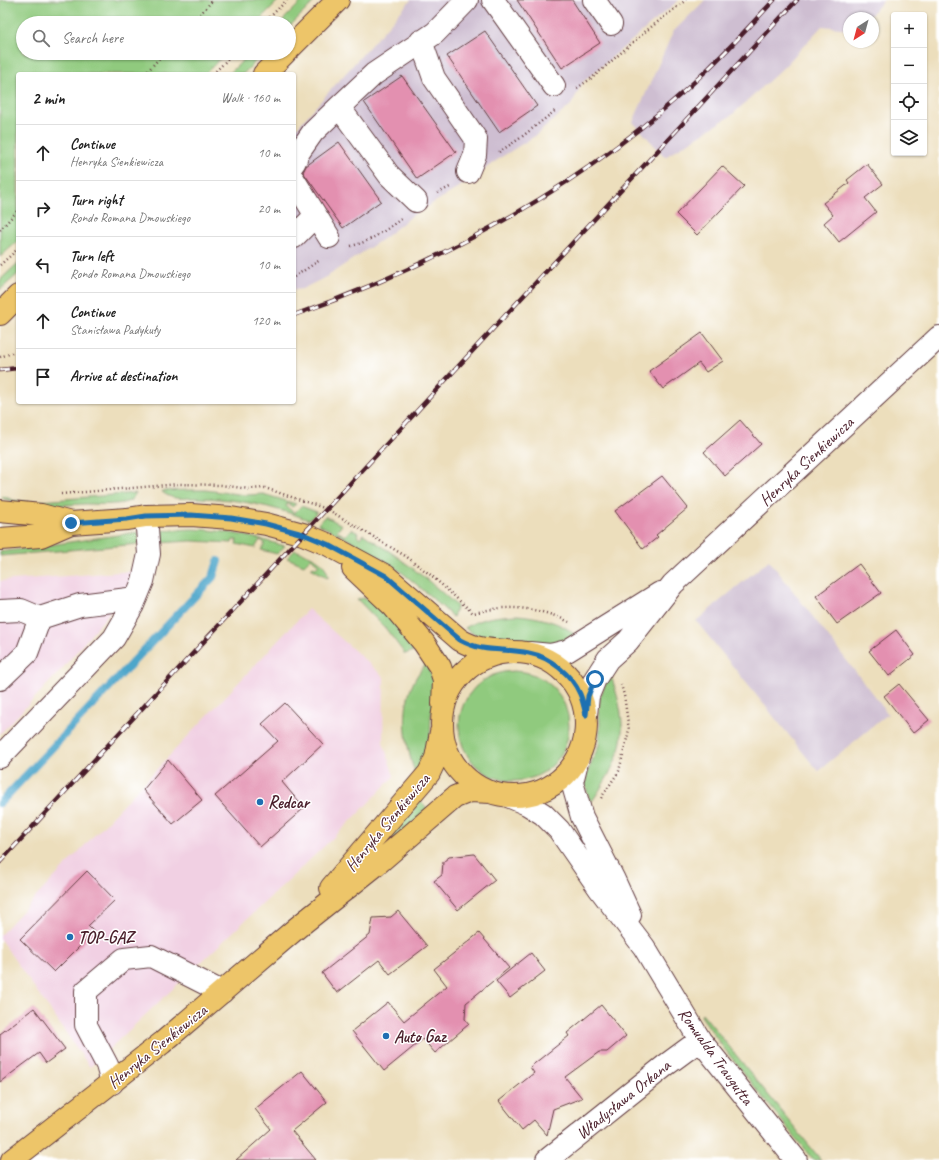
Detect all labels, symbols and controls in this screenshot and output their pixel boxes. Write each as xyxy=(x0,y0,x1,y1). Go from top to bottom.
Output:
north arrow xyxy=(843,12,879,48)
map controls xyxy=(891,12,927,156)
button: + xyxy=(891,12,927,48)
search box xyxy=(16,16,296,60)
icon: search xyxy=(30,27,52,49)
text: Search here xyxy=(62,29,123,48)
button: − xyxy=(891,48,927,84)
button: locate xyxy=(891,84,927,120)
text: 2 min xyxy=(32,88,65,109)
text: Walk · 160 m xyxy=(221,90,280,106)
button: layers xyxy=(891,120,927,156)
text: Continue xyxy=(70,135,115,154)
icon: ahead xyxy=(32,142,54,164)
text: 10 m xyxy=(258,145,280,161)
text: Henryka Sienkiewicza xyxy=(70,154,163,170)
text: Turn right xyxy=(70,191,123,210)
icon: right xyxy=(32,198,54,220)
text: 20 m xyxy=(258,201,280,217)
text: Rondo Romana Dmowskiego xyxy=(70,210,190,226)
text: Turn left xyxy=(70,247,113,266)
icon: left xyxy=(32,254,54,276)
text: 10 m xyxy=(258,257,280,273)
text: Rondo Romana Dmowskiego xyxy=(70,266,190,282)
text: Continue xyxy=(70,303,115,322)
icon: ahead xyxy=(32,310,54,332)
text: 120 m xyxy=(252,313,280,329)
text: Stanisława Padykuły xyxy=(70,322,160,338)
icon: arrive xyxy=(32,366,54,388)
text: Arrive at destination xyxy=(70,367,177,386)
street label: Henryka Sienkiewicza xyxy=(755,411,859,511)
route end xyxy=(62,514,80,532)
route start xyxy=(586,670,604,688)
street label: Henryka Sienkiewicza xyxy=(340,768,435,876)
place label: Redcar xyxy=(268,792,311,813)
marker: Redcar xyxy=(255,797,265,807)
place label: TOP-GAZ xyxy=(78,927,137,948)
marker: TOP-GAZ xyxy=(65,932,75,942)
street label: Henryka Sienkiewicza xyxy=(103,999,212,1093)
street label: Romualda Traugutta xyxy=(673,1004,759,1110)
place label: Auto Gaz xyxy=(394,1026,447,1047)
marker: Auto Gaz xyxy=(381,1031,391,1041)
street label: Władysława Orkana xyxy=(572,1054,676,1144)

